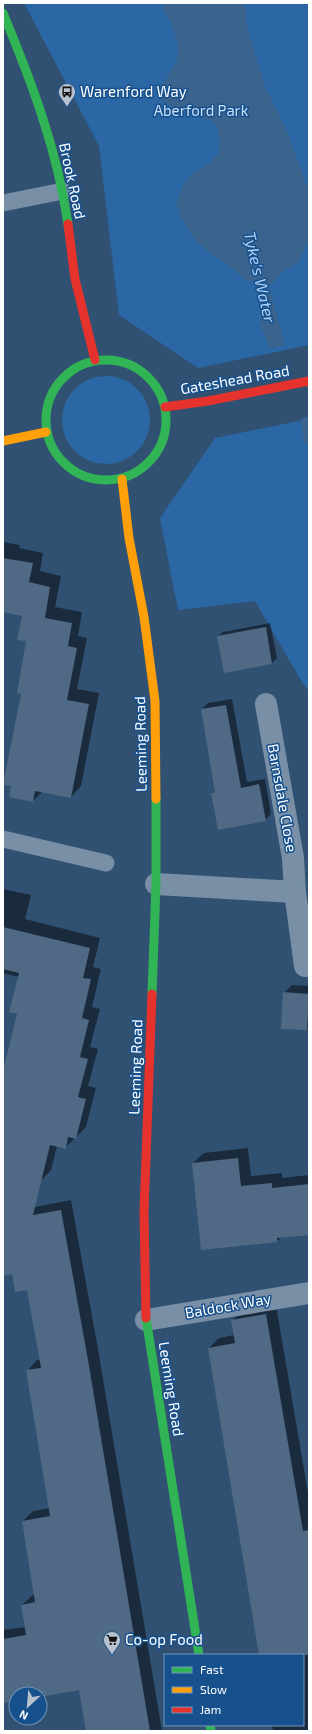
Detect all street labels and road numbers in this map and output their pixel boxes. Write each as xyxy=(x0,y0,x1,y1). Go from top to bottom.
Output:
street label: Brook Road xyxy=(56,141,90,221)
street label: Gateshead Road xyxy=(179,361,291,397)
street label: Leeming Road xyxy=(130,696,150,792)
street label: Barnsdale Close xyxy=(265,742,301,853)
street label: Leeming Road xyxy=(124,1019,146,1115)
street label: Baldock Way xyxy=(183,1289,272,1321)
street label: Leeming Road xyxy=(156,1340,188,1437)

